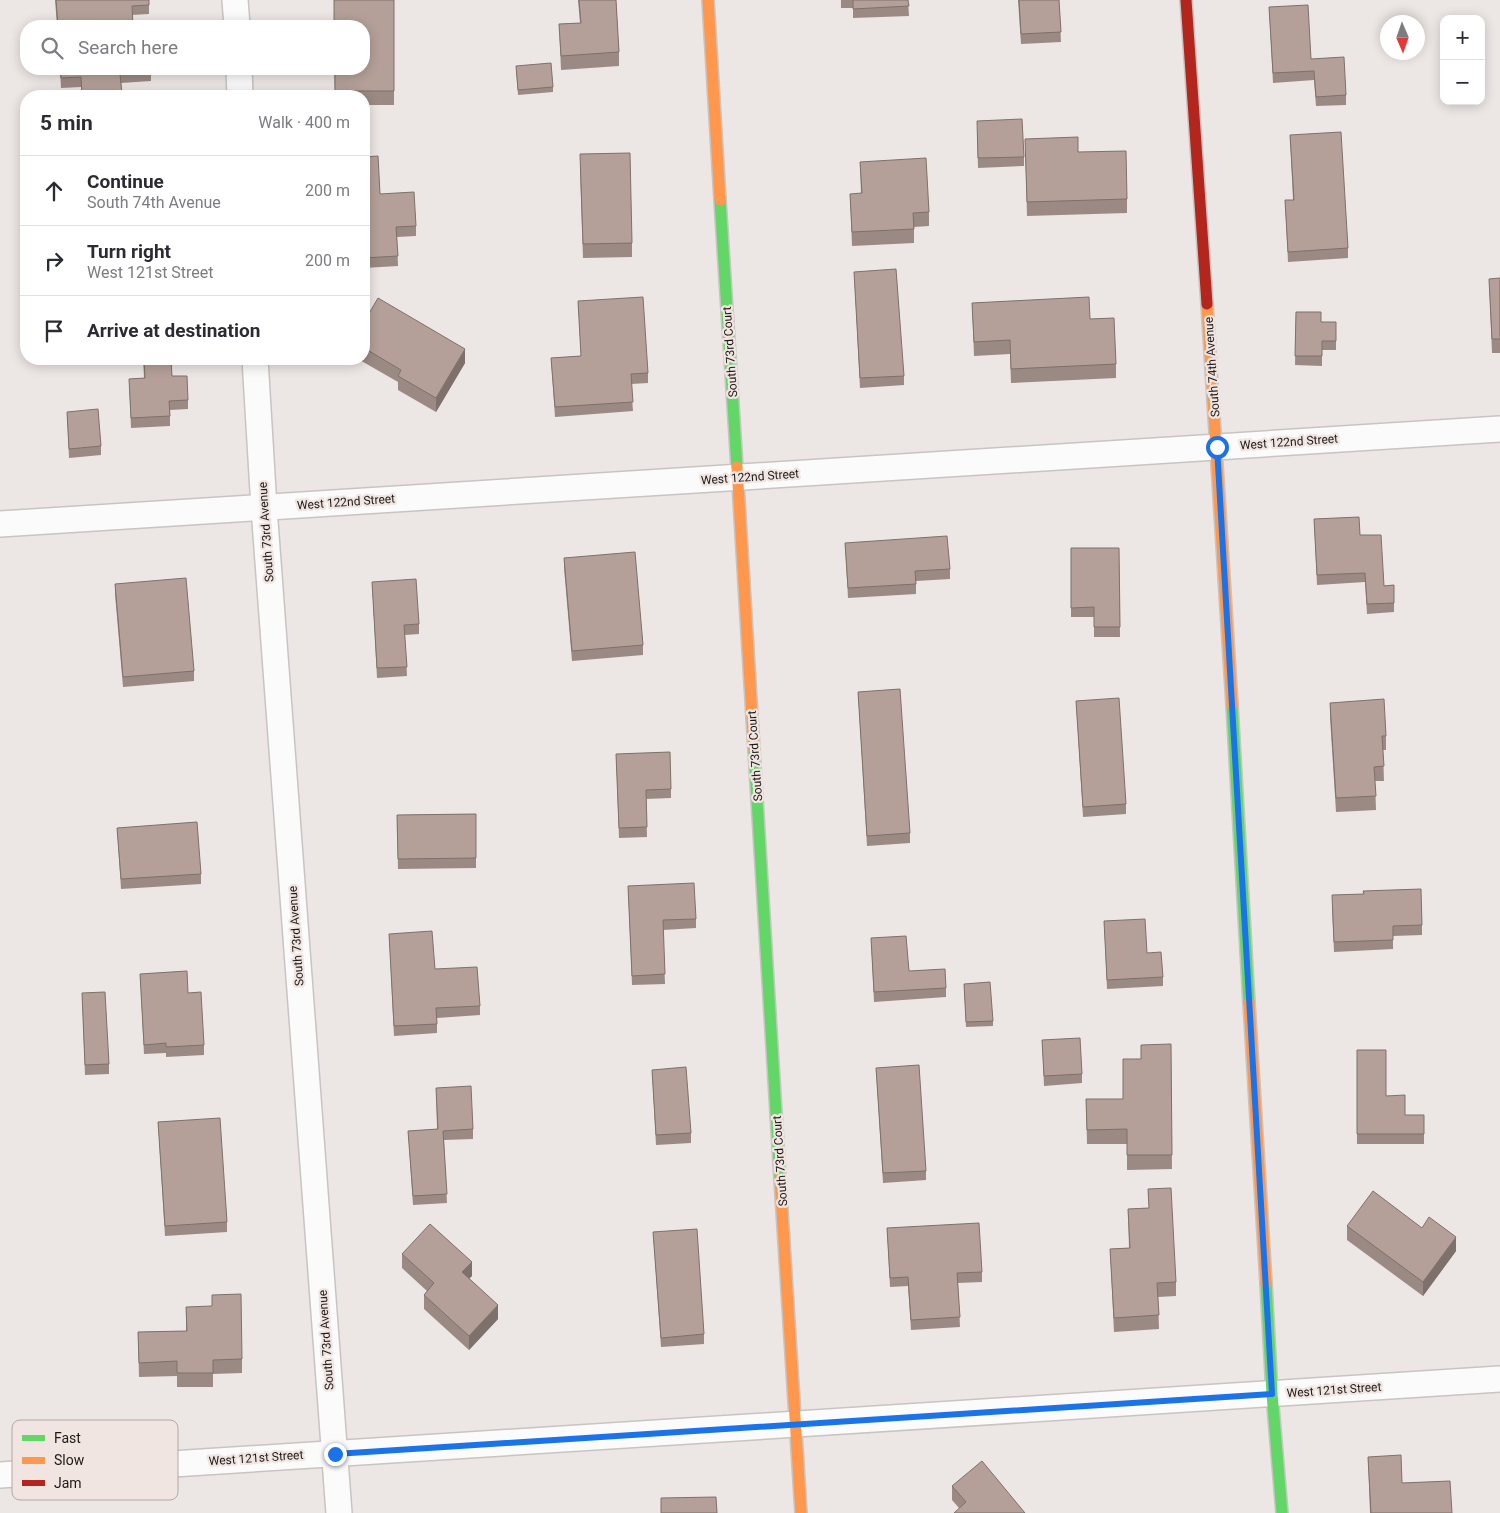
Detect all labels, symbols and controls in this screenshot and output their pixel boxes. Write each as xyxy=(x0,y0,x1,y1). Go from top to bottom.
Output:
north arrow xyxy=(1380,15,1425,60)
map controls xyxy=(1440,15,1485,105)
button: + xyxy=(1440,15,1485,60)
search box xyxy=(20,20,370,75)
icon: search xyxy=(38,34,66,62)
text: Search here xyxy=(78,36,178,59)
button: − xyxy=(1440,60,1485,105)
text: 5 min xyxy=(40,111,93,135)
text: Walk · 400 m xyxy=(258,113,350,132)
text: Continue xyxy=(87,170,164,193)
icon: ahead xyxy=(40,177,68,205)
text: 200 m xyxy=(305,181,350,200)
text: South 74th Avenue xyxy=(87,193,221,212)
text: Turn right xyxy=(87,240,171,263)
icon: right xyxy=(40,247,68,275)
text: 200 m xyxy=(305,251,350,270)
text: West 121st Street xyxy=(87,263,214,282)
street label: South 73rd Court xyxy=(720,306,740,398)
street label: South 74th Avenue xyxy=(1202,316,1222,418)
icon: arrive xyxy=(40,317,68,345)
text: Arrive at destination xyxy=(87,319,260,342)
street label: West 122nd Street xyxy=(1240,432,1339,452)
route start xyxy=(1206,436,1229,459)
street label: West 122nd Street xyxy=(701,467,800,487)
street label: South 73rd Avenue xyxy=(256,481,276,583)
street label: West 122nd Street xyxy=(297,492,396,512)
street label: South 73rd Court xyxy=(745,710,765,802)
street label: South 73rd Avenue xyxy=(286,885,306,987)
street label: South 73rd Court xyxy=(770,1115,790,1207)
street label: South 73rd Avenue xyxy=(316,1289,336,1391)
street label: West 121st Street xyxy=(1286,1380,1382,1400)
legend xyxy=(12,1420,178,1500)
text: Fast xyxy=(54,1430,81,1446)
route end xyxy=(324,1443,347,1466)
street label: West 121st Street xyxy=(208,1448,304,1468)
text: Slow xyxy=(54,1452,85,1468)
text: Jam xyxy=(54,1475,82,1491)

